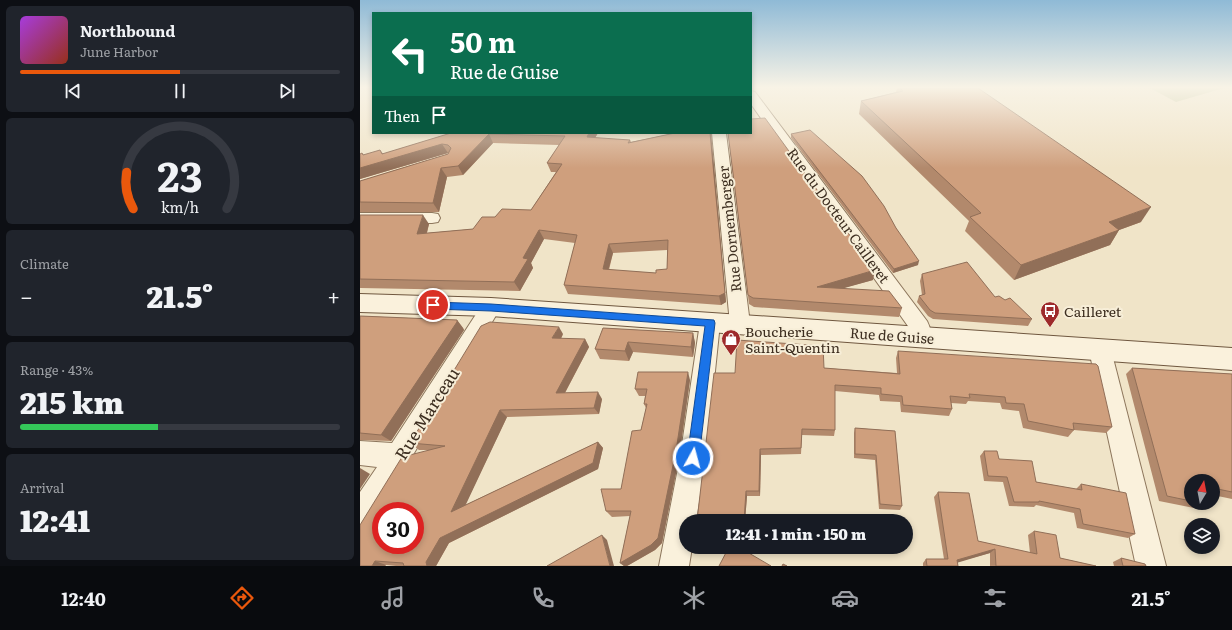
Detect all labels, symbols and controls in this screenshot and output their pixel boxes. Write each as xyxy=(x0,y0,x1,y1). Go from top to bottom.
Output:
text: Northbound xyxy=(80,19,175,42)
text: 50 m xyxy=(450,20,516,62)
icon: left xyxy=(384,28,436,80)
text: June Harbor xyxy=(80,42,158,61)
text: Rue de Guise xyxy=(450,58,559,85)
icon: previous xyxy=(62,80,84,102)
icon: pause xyxy=(169,80,191,102)
icon: next xyxy=(276,80,298,102)
text: Then xyxy=(384,104,420,127)
icon: arrive xyxy=(428,104,450,126)
text: 23 xyxy=(157,143,203,205)
street label: Rue du Docteur Cailleret xyxy=(783,143,895,287)
street label: Rue Dornemberger xyxy=(712,165,746,293)
text: km/h xyxy=(161,196,200,217)
text: Climate xyxy=(20,254,69,273)
text: 21.5° xyxy=(147,273,213,317)
text: − xyxy=(20,279,33,312)
text: + xyxy=(327,279,340,312)
pin xyxy=(416,288,450,322)
icon: arrive xyxy=(422,294,444,316)
bus stop icon: Cailleret xyxy=(1039,300,1061,328)
place label: Cailleret xyxy=(1064,301,1122,321)
place label: Boucherie Saint-Quentin xyxy=(745,321,840,357)
street label: Rue de Guise xyxy=(849,322,935,348)
shop icon: Boucherie Saint-Quentin xyxy=(720,328,742,356)
text: Range · 43% xyxy=(20,360,93,379)
street label: Rue Marceau xyxy=(388,362,465,464)
text: 215 km xyxy=(20,379,124,423)
position arrow xyxy=(672,437,714,479)
north arrow xyxy=(1184,474,1220,510)
map controls xyxy=(1184,474,1220,554)
text: Arrival xyxy=(20,478,64,497)
text: 12:41 xyxy=(20,497,90,541)
speed limit sign: 30 xyxy=(372,502,424,554)
button: layers xyxy=(1184,518,1220,554)
text: 12:41 · 1 min · 150 m xyxy=(726,522,866,545)
icon: directions xyxy=(228,584,256,612)
icon: music xyxy=(379,584,407,612)
icon: phone xyxy=(529,584,557,612)
icon: climate xyxy=(680,584,708,612)
icon: car xyxy=(831,584,859,612)
icon: filters xyxy=(981,584,1009,612)
text: 12:40 xyxy=(61,585,106,612)
text: 21.5° xyxy=(1132,585,1171,612)

